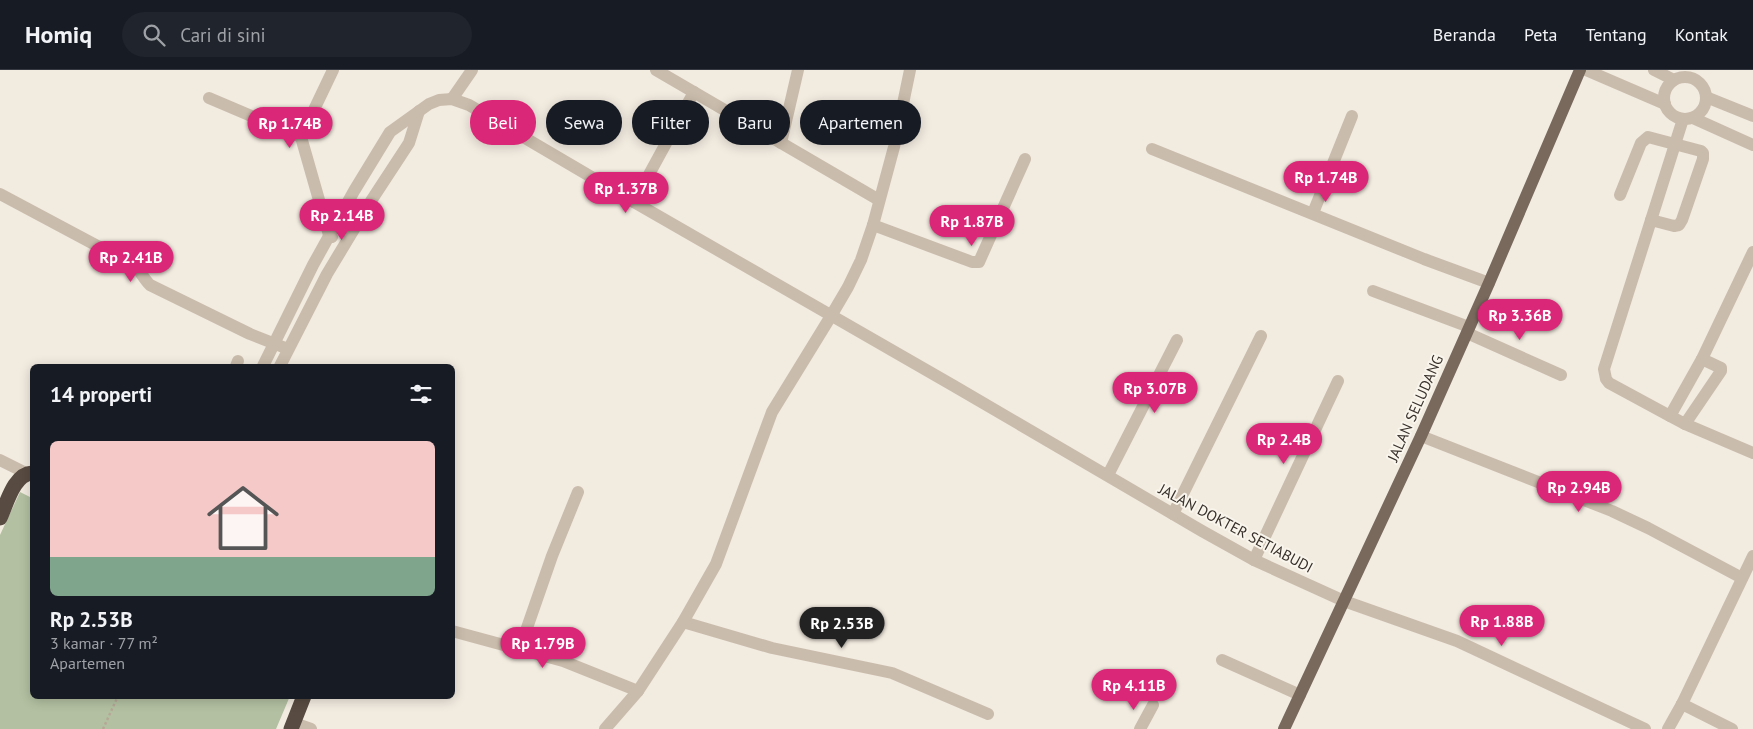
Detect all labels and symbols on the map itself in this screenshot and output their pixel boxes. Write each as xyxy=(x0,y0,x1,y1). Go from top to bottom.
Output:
pin: Rp 1.74B xyxy=(238,106,342,149)
pin: Rp 1.74B xyxy=(1274,160,1378,203)
pin: Rp 1.37B xyxy=(574,172,678,214)
pin: Rp 2.14B xyxy=(290,198,394,241)
pin: Rp 1.87B xyxy=(920,204,1024,247)
pin: Rp 2.41B xyxy=(79,240,183,283)
pin: Rp 3.36B xyxy=(1468,298,1572,341)
street label: JALAN SELUDANG xyxy=(1383,352,1447,465)
pin: Rp 3.07B xyxy=(1103,372,1207,414)
pin: Rp 2.4B xyxy=(1238,422,1330,465)
pin: Rp 2.94B xyxy=(1527,470,1631,513)
street label: JALAN DOKTER SETIABUDI xyxy=(1155,479,1316,577)
pin: Rp 1.88B xyxy=(1450,604,1554,647)
pin: Rp 2.53B xyxy=(790,606,894,649)
pin: Rp 1.79B xyxy=(491,626,595,669)
pin: Rp 4.11B xyxy=(1082,668,1186,711)

